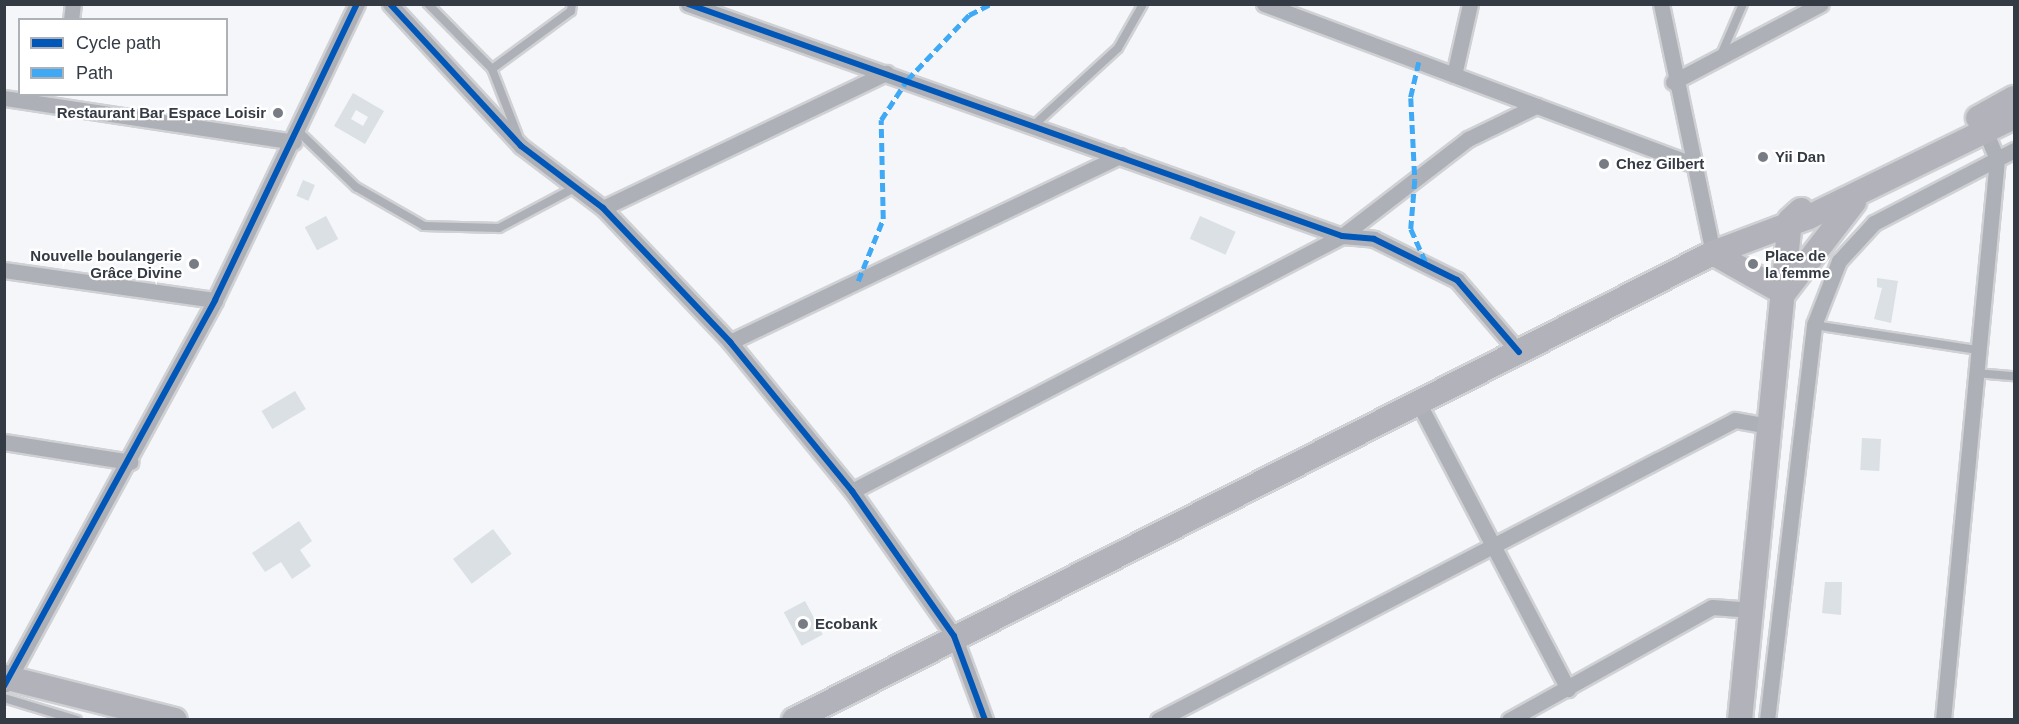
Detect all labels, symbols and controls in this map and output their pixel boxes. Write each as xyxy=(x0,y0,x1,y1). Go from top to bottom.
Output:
legend xyxy=(18,18,228,96)
text: Cycle path xyxy=(76,33,161,53)
text: Path xyxy=(76,63,113,83)
place label: Restaurant Bar Espace Loisir xyxy=(57,104,266,122)
marker: Restaurant Bar Espace Loisir xyxy=(271,106,285,120)
place label: Yii Dan xyxy=(1775,148,1825,166)
marker: Yii Dan xyxy=(1756,150,1770,164)
place label: Chez Gilbert xyxy=(1616,155,1704,173)
marker: Chez Gilbert xyxy=(1597,157,1611,171)
place label: Nouvelle boulangerie Grâce Divine xyxy=(30,246,182,281)
place label: Place de la femme xyxy=(1765,246,1830,281)
marker: Nouvelle boulangerie Grâce Divine xyxy=(187,257,201,271)
marker: Place de la femme xyxy=(1746,257,1760,271)
place label: Ecobank xyxy=(815,615,878,633)
marker: Ecobank xyxy=(796,617,810,631)

